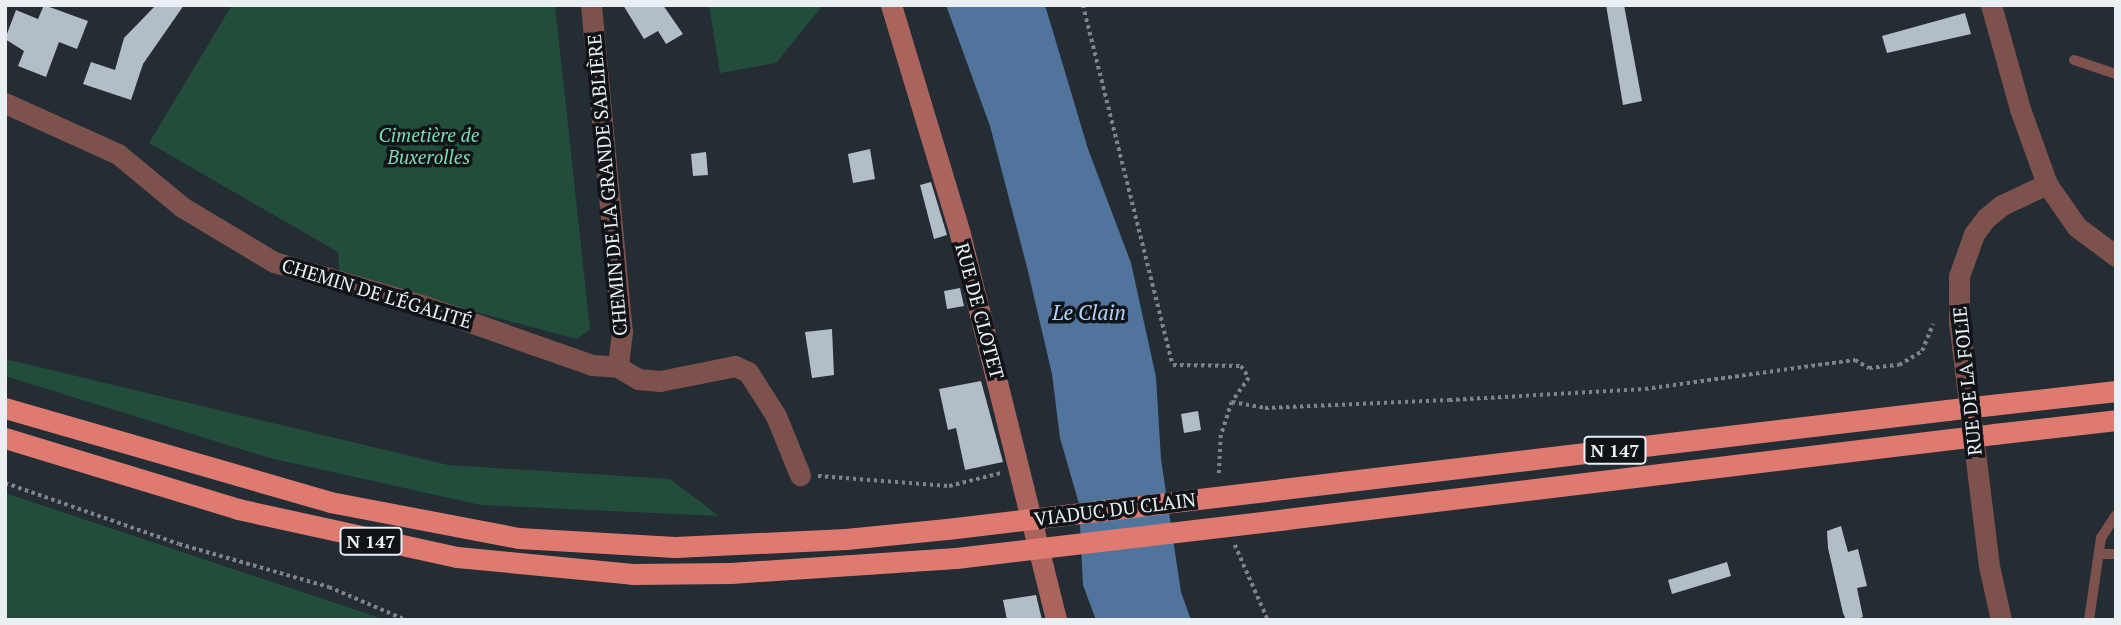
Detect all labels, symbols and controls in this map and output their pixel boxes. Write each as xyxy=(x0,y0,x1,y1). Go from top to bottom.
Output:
street label: CHEMIN DE LA GRANDE SABLIÈRE xyxy=(582,33,632,337)
park label: Cimetière de Buxerolles xyxy=(379,124,479,168)
street label: RUE DE CLOTET xyxy=(951,240,1009,382)
street label: CHEMIN DE L'ÉGALITÉ xyxy=(279,253,475,333)
water label: Le Clain xyxy=(1052,299,1126,325)
street label: RUE DE LA FOLIE xyxy=(1948,305,1986,457)
road number: N 147 xyxy=(1582,436,1648,464)
street label: VIADUC DU CLAIN xyxy=(1033,488,1197,530)
road number: N 147 xyxy=(338,526,404,556)

